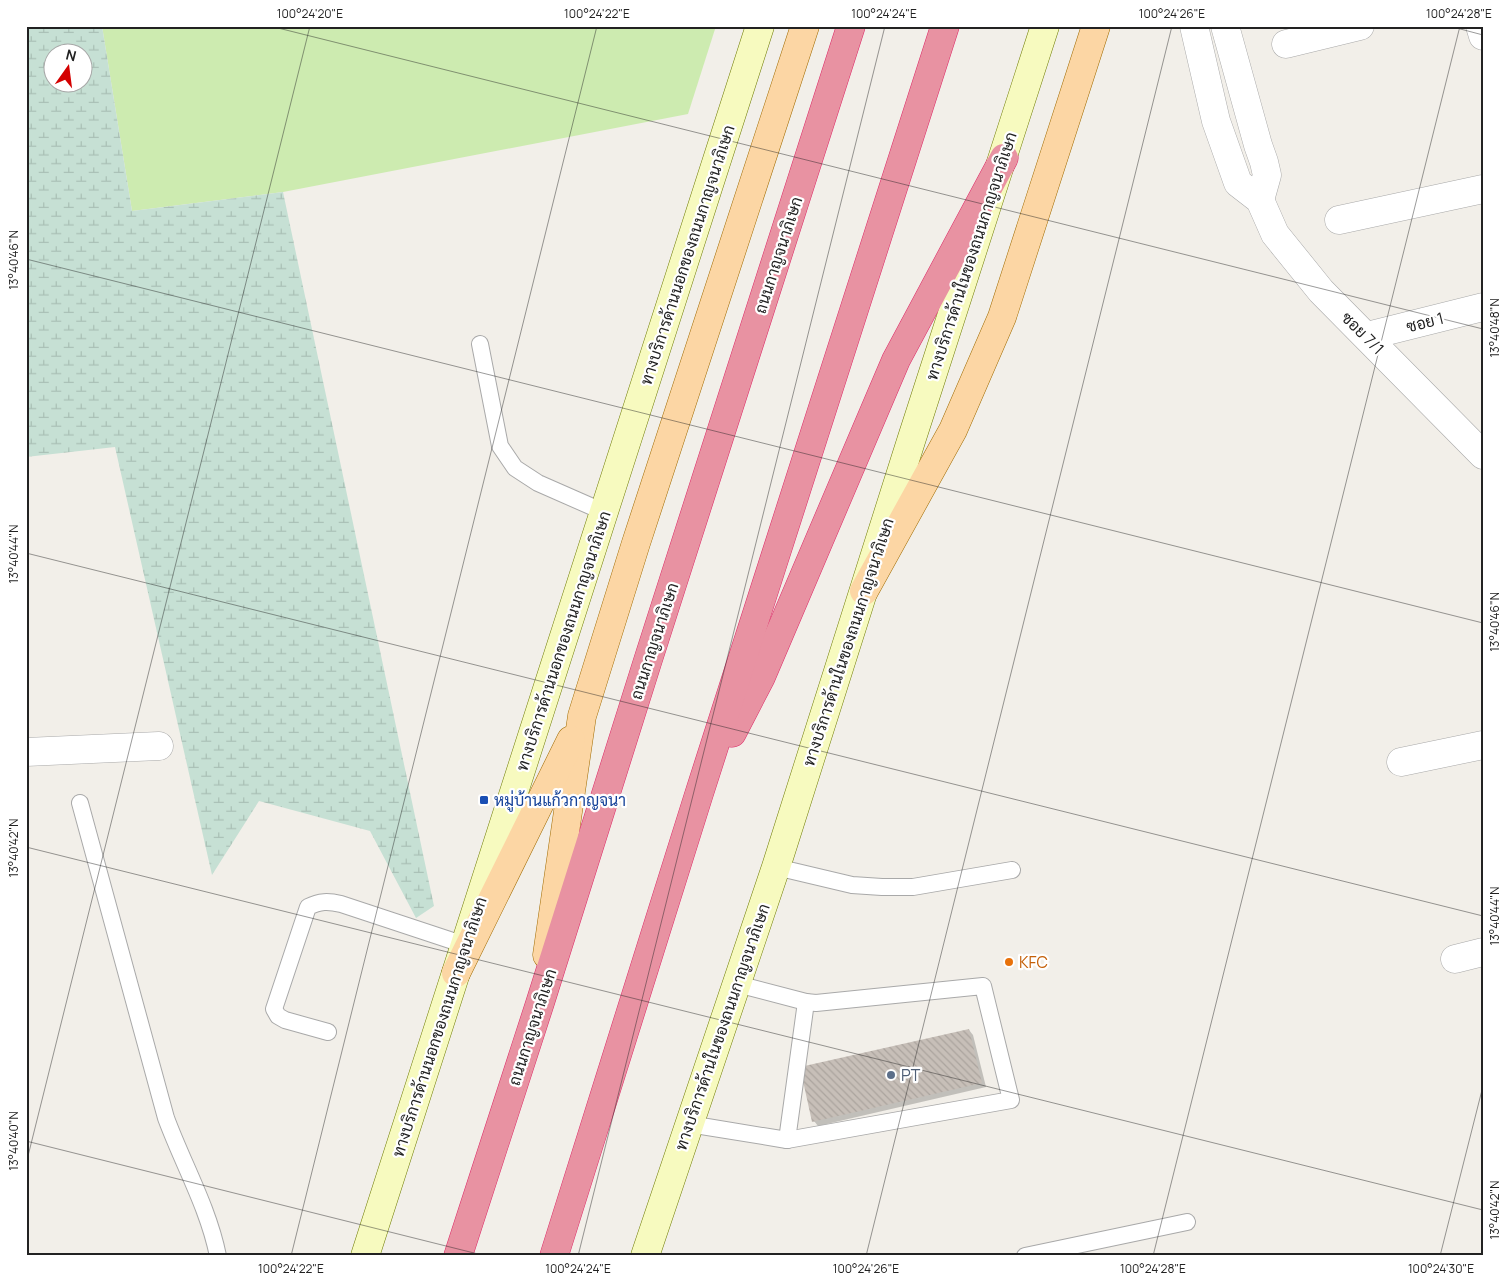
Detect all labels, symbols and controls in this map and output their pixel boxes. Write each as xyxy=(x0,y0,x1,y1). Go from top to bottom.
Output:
text: 100°24'20"E xyxy=(277,5,343,22)
text: 100°24'22"E xyxy=(564,5,630,22)
text: 100°24'24"E xyxy=(851,5,917,22)
text: 100°24'26"E xyxy=(1139,5,1205,22)
text: 100°24'28"E xyxy=(1426,5,1492,22)
north arrow xyxy=(42,42,92,92)
text: N xyxy=(64,44,78,65)
street label: ทางบริการด้านนอกของถนนกาญจนาภิเษก xyxy=(634,122,740,388)
street label: ทางบริการด้านในของถนนกาญจนาภิเษก xyxy=(920,129,1022,383)
street label: ถนนกาญจนาภิเษก xyxy=(749,194,807,316)
text: 13°40'46"N xyxy=(5,230,22,290)
text: 13°40'48"N xyxy=(1486,298,1503,358)
street label: ซอย 7/1 xyxy=(1337,307,1389,359)
street label: ซอย 1 xyxy=(1404,307,1446,337)
street label: ทางบริการด้านนอกของถนนกาญจนาภิเษก xyxy=(510,508,616,774)
street label: ทางบริการด้านในของถนนกาญจนาภิเษก xyxy=(797,515,899,769)
text: 13°40'44"N xyxy=(5,524,22,584)
street label: ถนนกาญจนาภิเษก xyxy=(625,580,683,702)
text: 13°40'46"N xyxy=(1486,592,1503,652)
place label: หมู่บ้านแก้วกาญจนา xyxy=(494,789,626,812)
marker: หมู่บ้านแก้วกาญจนา xyxy=(478,794,490,806)
text: 13°40'42"N xyxy=(5,818,22,878)
text: 13°40'44"N xyxy=(1486,886,1503,946)
street label: ทางบริการด้านนอกของถนนกาญจนาภิเษก xyxy=(386,894,492,1160)
street label: ทางบริการด้านในของถนนกาญจนาภิเษก xyxy=(669,901,775,1153)
place label: KFC xyxy=(1019,951,1048,973)
marker: KFC xyxy=(1003,956,1015,968)
street label: ถนนกาญจนาภิเษก xyxy=(503,966,561,1088)
place label: PT xyxy=(901,1064,921,1086)
marker: PT xyxy=(885,1069,897,1081)
text: 13°40'40"N xyxy=(5,1111,22,1171)
text: 13°40'42"N xyxy=(1486,1180,1503,1240)
text: 100°24'22"E xyxy=(258,1260,324,1277)
text: 100°24'24"E xyxy=(545,1260,611,1277)
text: 100°24'26"E xyxy=(833,1260,899,1277)
text: 100°24'28"E xyxy=(1120,1260,1186,1277)
text: 100°24'30"E xyxy=(1408,1260,1474,1277)

